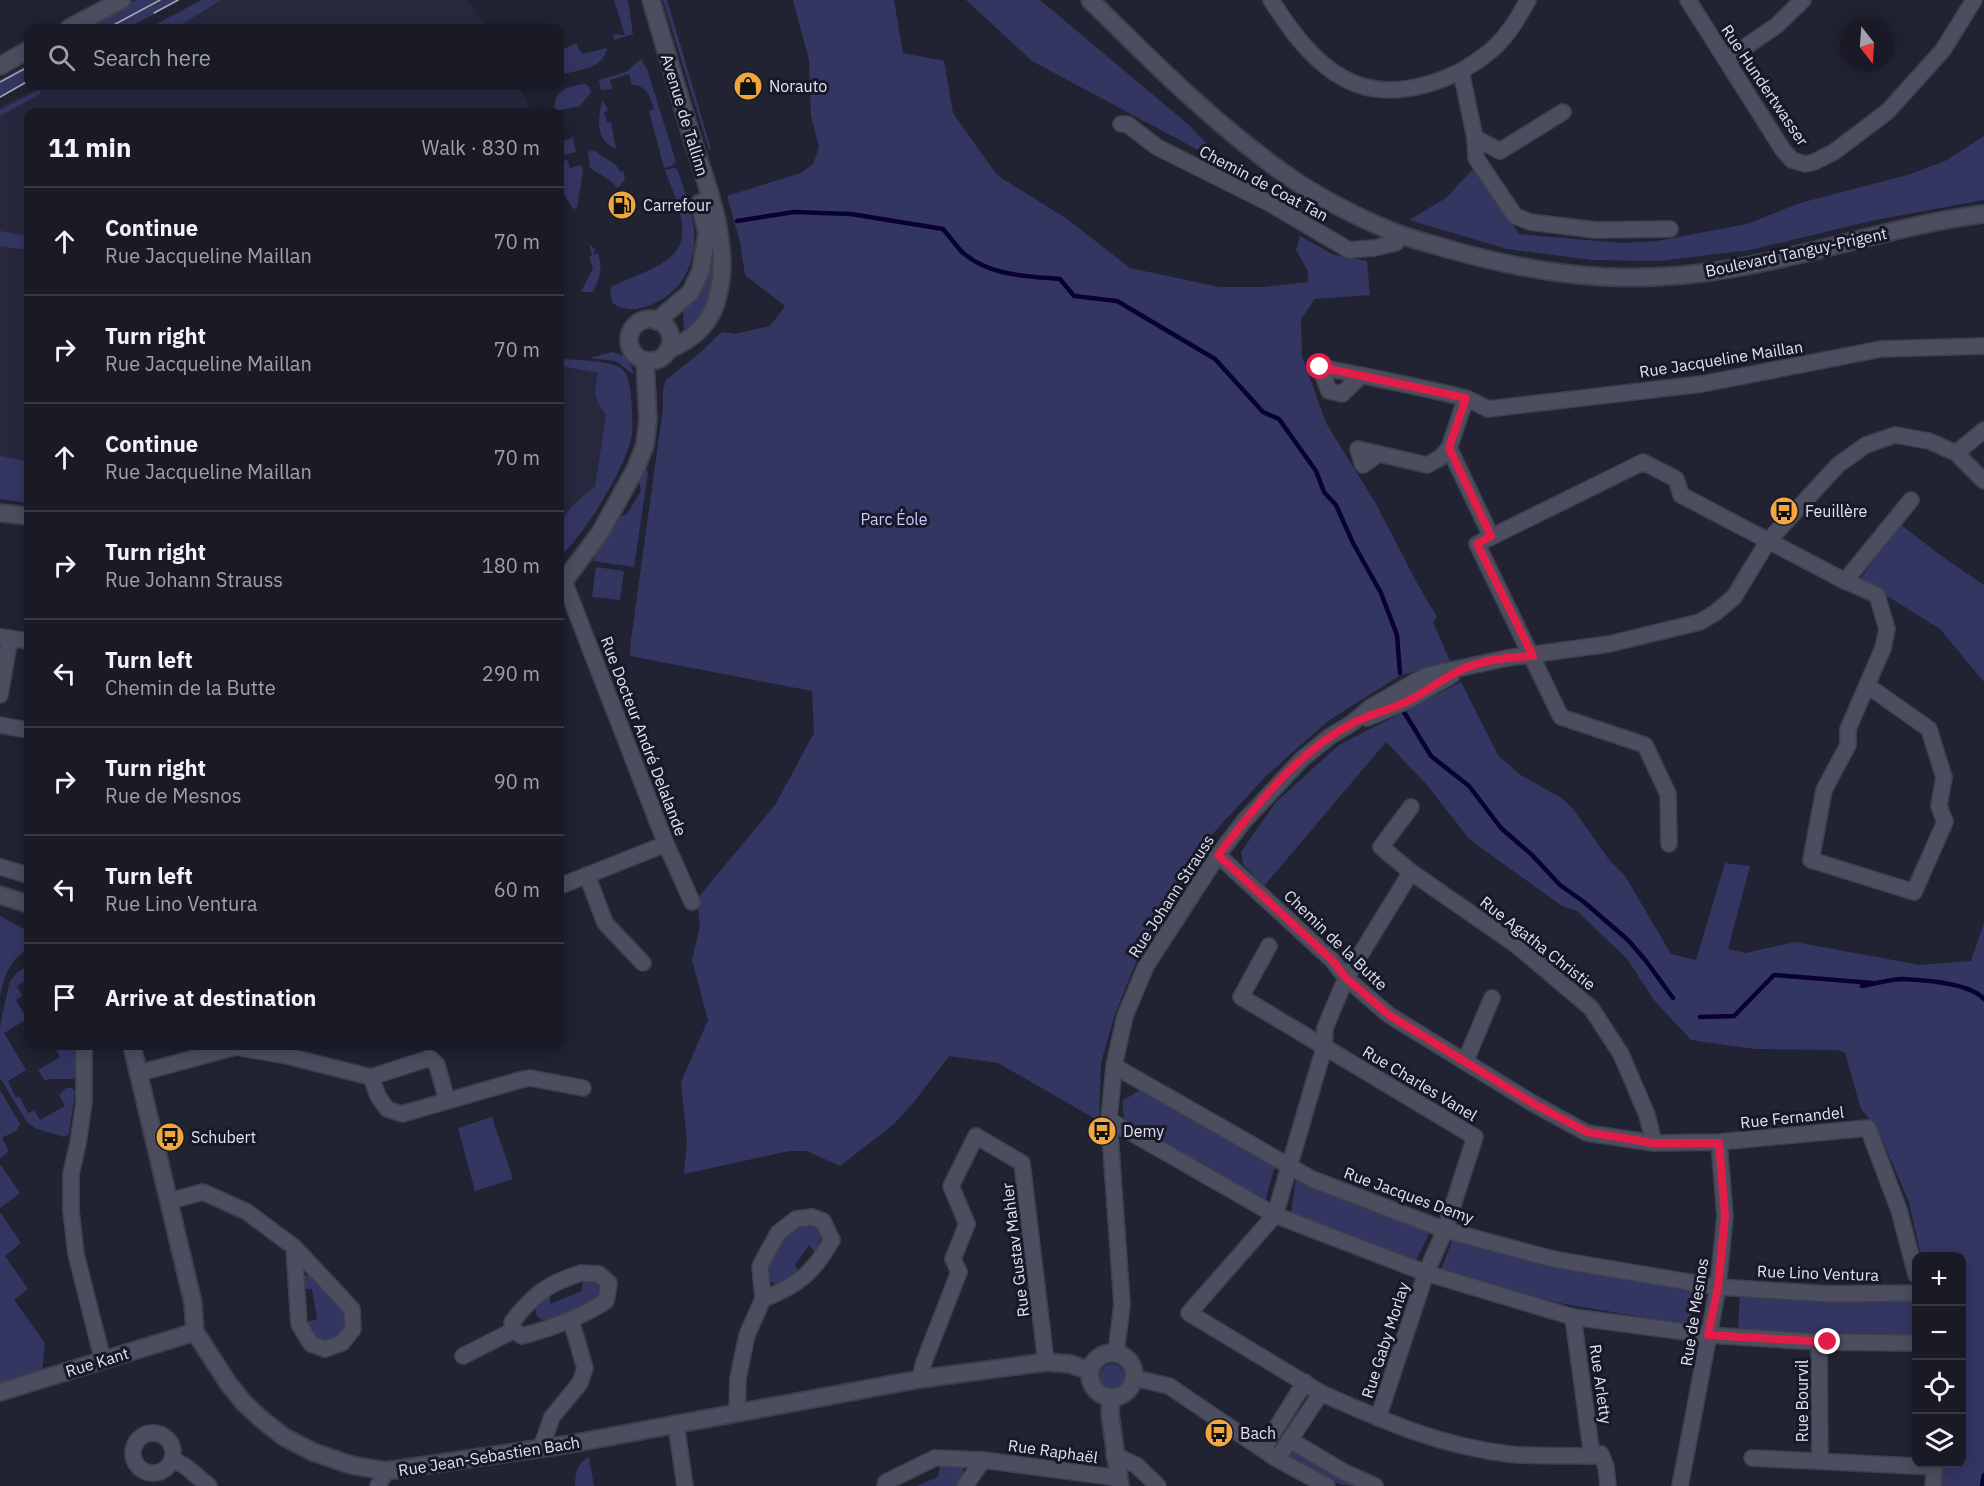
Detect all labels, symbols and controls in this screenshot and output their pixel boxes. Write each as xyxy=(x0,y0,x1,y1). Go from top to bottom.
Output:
north arrow xyxy=(1840,18,1894,72)
street label: Rue Hundertwasser xyxy=(1717,21,1813,149)
search box xyxy=(24,24,564,90)
icon: search xyxy=(45,41,78,74)
text: Search here xyxy=(93,43,211,72)
street label: Avenue de Tallinn xyxy=(657,52,713,178)
shop icon: Norauto xyxy=(732,70,764,102)
place label: Norauto xyxy=(769,76,827,96)
text: 11 min xyxy=(48,130,132,164)
text: Walk · 830 m xyxy=(422,134,540,161)
street label: Chemin de Coat Tan xyxy=(1196,141,1332,225)
fuel station icon: Carrefour xyxy=(606,189,638,221)
place label: Carrefour xyxy=(643,195,711,215)
text: Continue xyxy=(105,213,198,242)
street label: Boulevard Tanguy-Prigent xyxy=(1703,223,1889,281)
icon: ahead xyxy=(48,225,81,258)
text: 70 m xyxy=(494,228,540,255)
text: Rue Jacqueline Maillan xyxy=(105,242,312,269)
text: Turn right xyxy=(105,321,206,350)
icon: right xyxy=(48,333,81,366)
text: 70 m xyxy=(494,336,540,363)
street label: Rue Jacqueline Maillan xyxy=(1638,336,1804,382)
text: Rue Jacqueline Maillan xyxy=(105,350,312,377)
route start xyxy=(1306,353,1332,379)
text: Continue xyxy=(105,429,198,458)
icon: ahead xyxy=(48,441,81,474)
text: 70 m xyxy=(494,444,540,471)
text: Rue Jacqueline Maillan xyxy=(105,458,312,485)
bus stop icon: Feuillère xyxy=(1768,495,1800,527)
place label: Feuillère xyxy=(1805,501,1868,521)
park label: Parc Éole xyxy=(861,508,928,529)
text: Turn right xyxy=(105,537,206,566)
icon: right xyxy=(48,549,81,582)
text: 180 m xyxy=(482,552,540,579)
text: Rue Johann Strauss xyxy=(105,566,283,593)
street label: Rue Docteur André Delalande xyxy=(597,633,691,839)
text: Turn left xyxy=(105,645,193,674)
icon: left xyxy=(48,657,81,690)
text: 290 m xyxy=(482,660,540,687)
text: Chemin de la Butte xyxy=(105,674,276,701)
text: Turn right xyxy=(105,753,206,782)
icon: right xyxy=(48,765,81,798)
text: 90 m xyxy=(494,768,540,795)
text: Rue de Mesnos xyxy=(105,782,241,809)
street label: Rue Johann Strauss xyxy=(1124,831,1218,961)
text: Turn left xyxy=(105,861,193,890)
icon: left xyxy=(48,873,81,906)
text: 60 m xyxy=(494,876,540,903)
street label: Chemin de la Butte xyxy=(1280,885,1392,995)
text: Rue Lino Ventura xyxy=(105,890,257,917)
street label: Rue Agatha Christie xyxy=(1476,892,1600,994)
icon: arrive xyxy=(48,981,81,1014)
text: Arrive at destination xyxy=(105,983,316,1012)
street label: Rue Charles Vanel xyxy=(1359,1041,1481,1125)
street label: Rue Fernandel xyxy=(1739,1102,1845,1132)
bus stop icon: Demy xyxy=(1086,1115,1118,1147)
bus stop icon: Schubert xyxy=(154,1121,186,1153)
place label: Demy xyxy=(1123,1121,1164,1141)
place label: Schubert xyxy=(191,1127,256,1147)
street label: Rue Jacques Demy xyxy=(1341,1162,1477,1228)
street label: Rue Gustav Mahler xyxy=(997,1182,1033,1318)
map controls xyxy=(1912,1252,1966,1468)
button: + xyxy=(1912,1252,1966,1306)
street label: Rue de Mesnos xyxy=(1676,1257,1712,1367)
street label: Rue Lino Ventura xyxy=(1757,1261,1880,1285)
street label: Rue Gaby Morlay xyxy=(1357,1279,1413,1401)
button: − xyxy=(1912,1306,1966,1360)
route end xyxy=(1814,1328,1840,1354)
street label: Rue Kant xyxy=(63,1343,131,1381)
street label: Rue Arletty xyxy=(1586,1343,1616,1425)
street label: Rue Bourvil xyxy=(1792,1360,1812,1442)
button: locate xyxy=(1912,1360,1966,1414)
button: layers xyxy=(1912,1414,1966,1468)
bus stop icon: Bach xyxy=(1203,1417,1235,1449)
place label: Bach xyxy=(1240,1423,1276,1443)
street label: Rue Jean-Sebastien Bach xyxy=(397,1432,581,1480)
street label: Rue Raphaël xyxy=(1007,1435,1099,1467)

